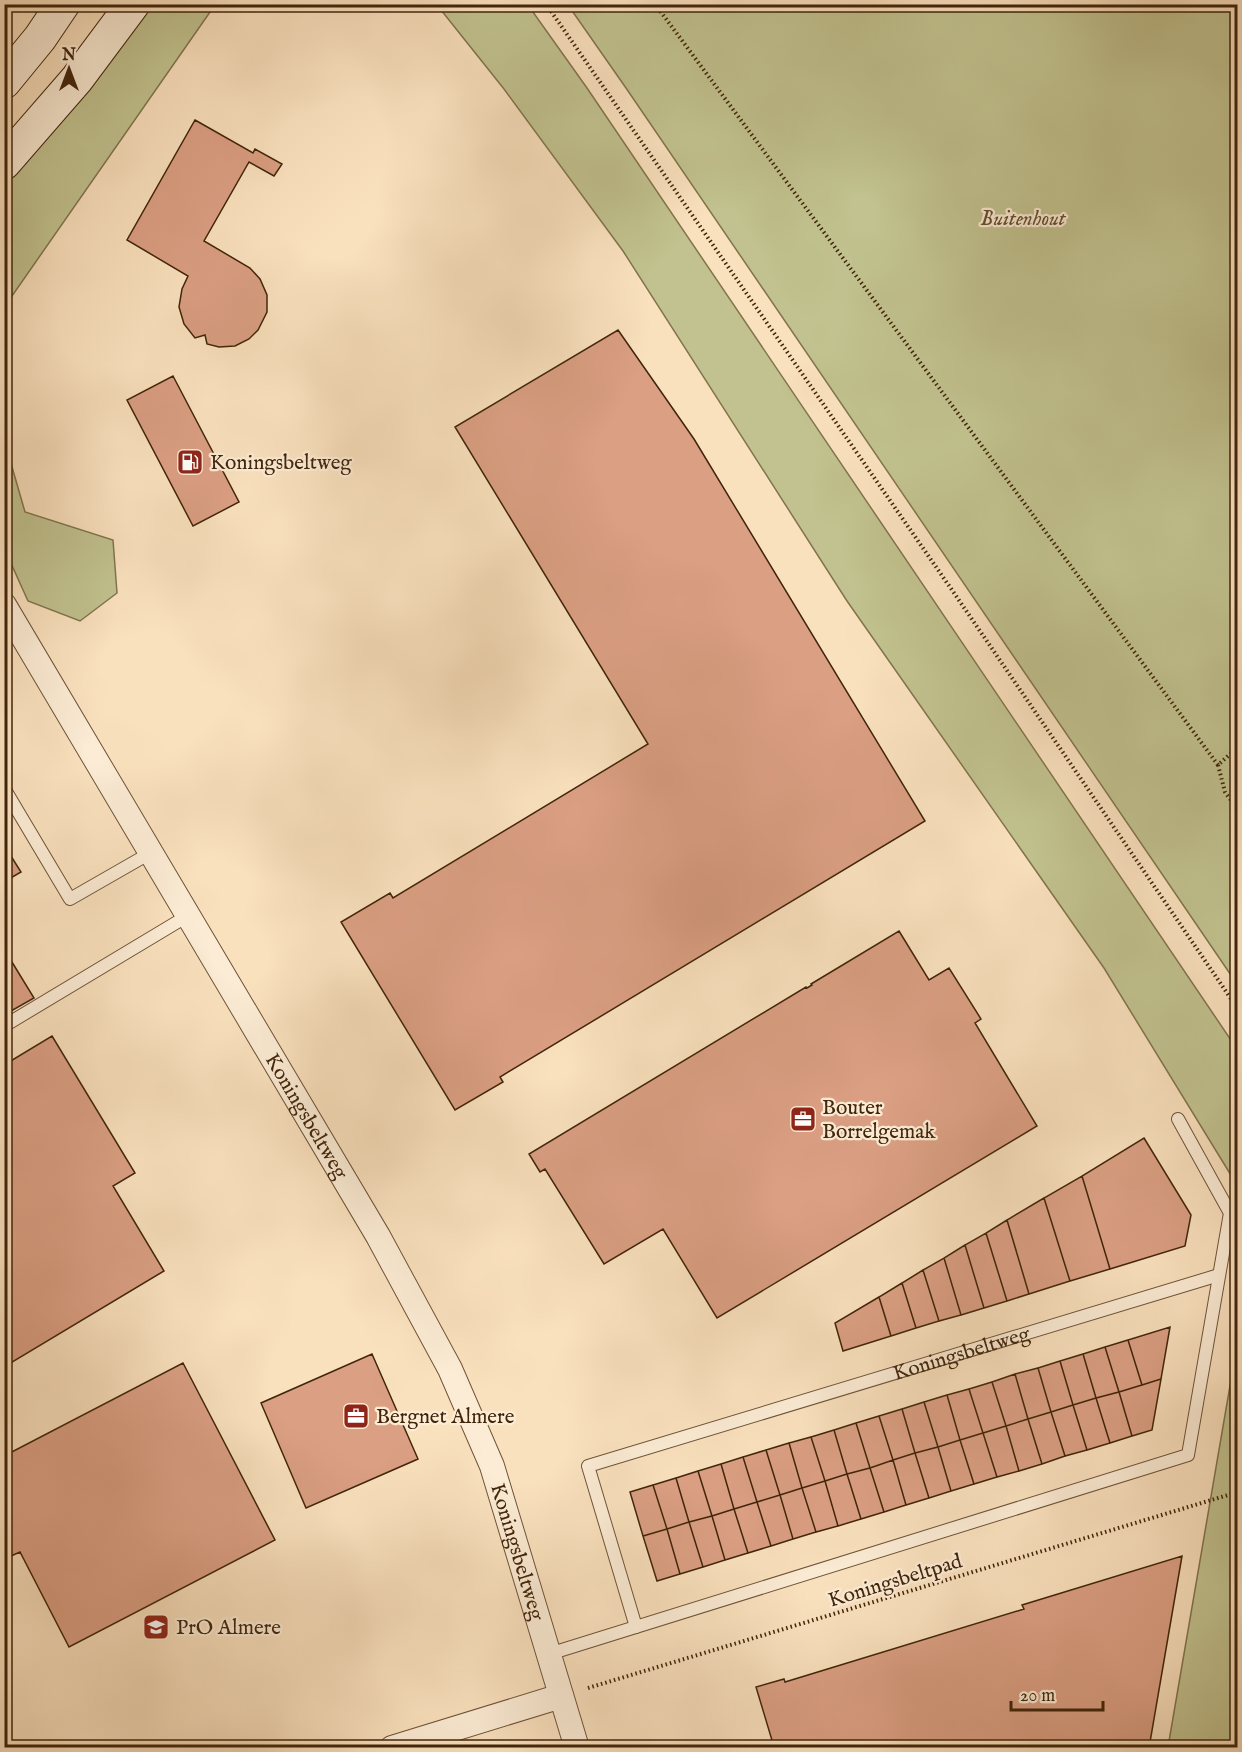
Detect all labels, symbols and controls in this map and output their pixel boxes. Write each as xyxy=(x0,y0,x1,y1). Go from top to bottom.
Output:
north arrow xyxy=(39,39,99,99)
text: N xyxy=(61,46,76,66)
park label: Buitenhout xyxy=(980,206,1067,233)
fuel station icon: Koningsbeltweg xyxy=(175,447,205,477)
place label: Koningsbeltweg xyxy=(210,450,352,477)
street label: Koningsbeltweg xyxy=(258,1049,354,1185)
place label: Bouter Borrelgemak xyxy=(822,1095,936,1146)
office icon: Bouter Borrelgemak xyxy=(788,1104,818,1134)
street label: Koningsbeltweg xyxy=(890,1321,1034,1388)
office icon: Bergnet Almere xyxy=(341,1401,371,1431)
place label: Bergnet Almere xyxy=(376,1404,515,1431)
street label: Koningsbeltweg xyxy=(483,1480,550,1625)
street label: Koningsbeltpad xyxy=(825,1548,966,1615)
school or university icon: PrO Almere xyxy=(141,1612,171,1642)
place label: PrO Almere xyxy=(176,1615,281,1642)
scale bar xyxy=(1011,1674,1102,1712)
text: 20 m xyxy=(1020,1685,1055,1708)

